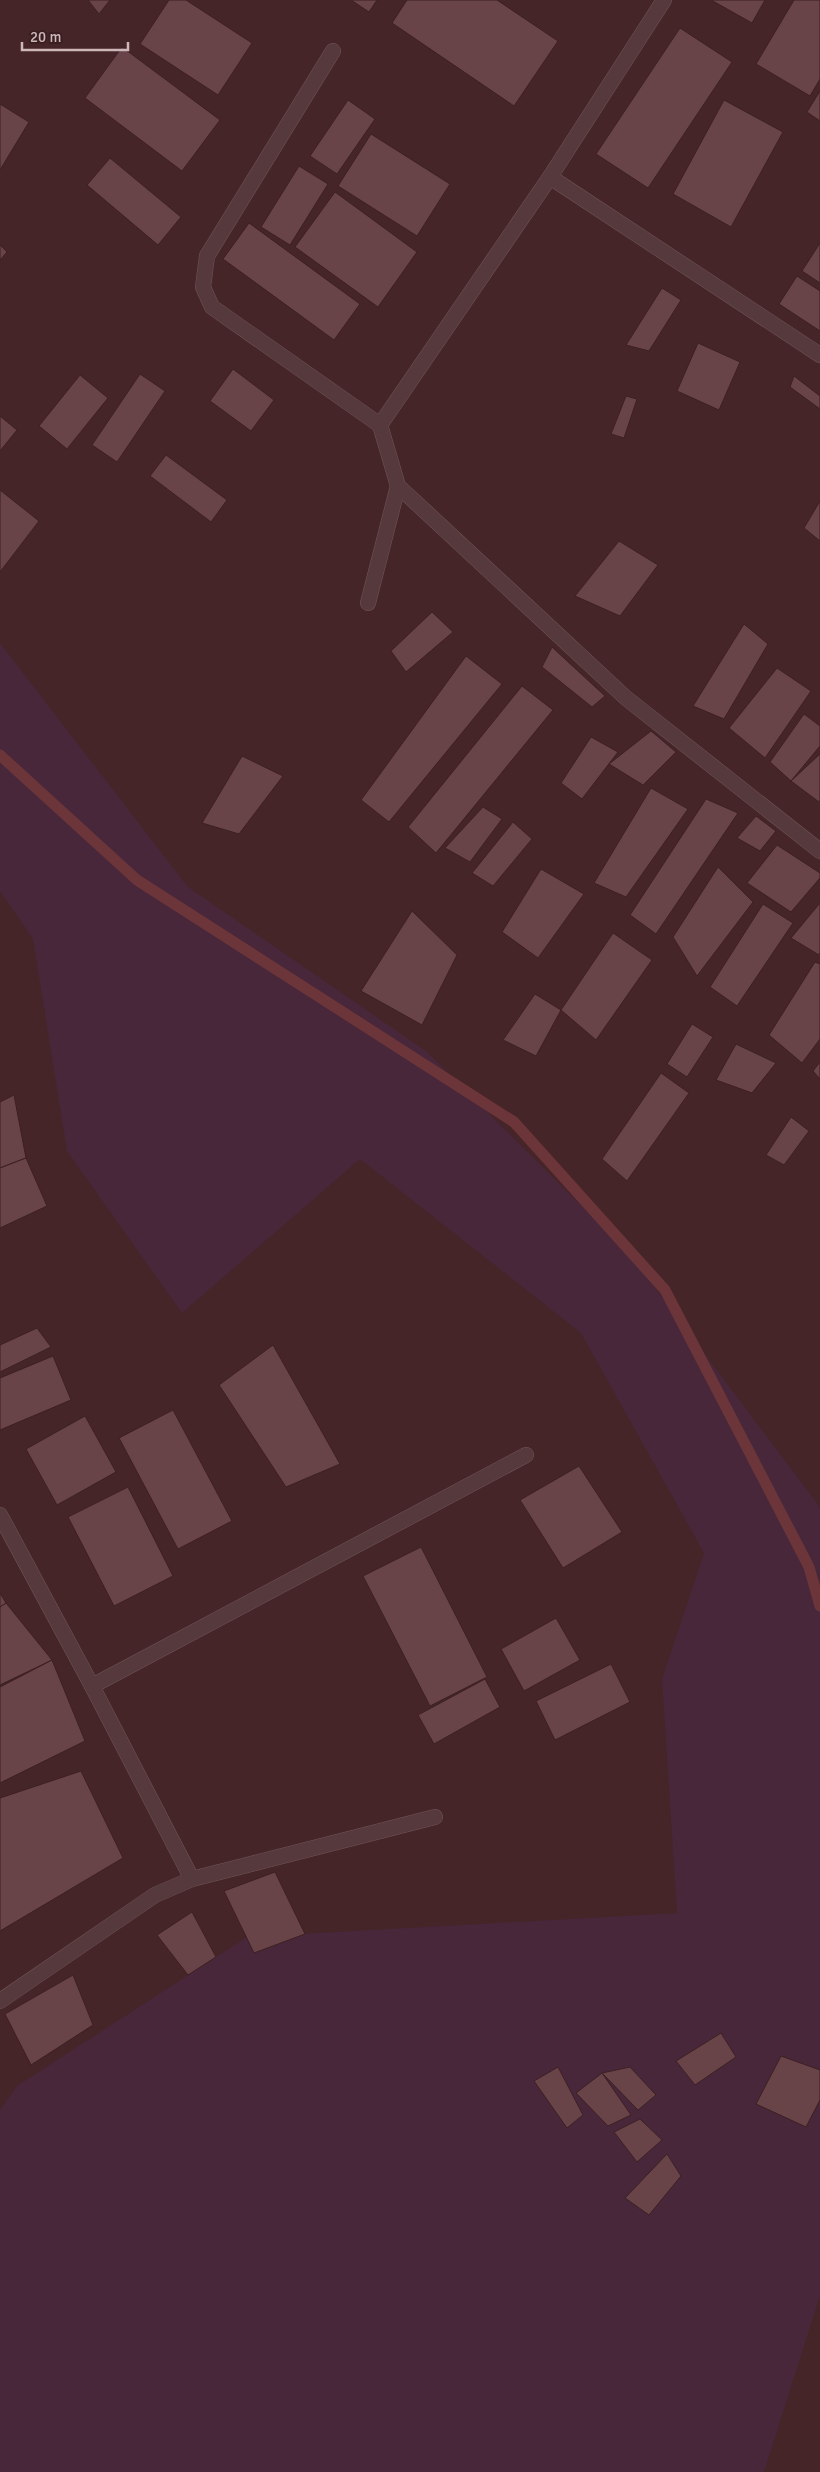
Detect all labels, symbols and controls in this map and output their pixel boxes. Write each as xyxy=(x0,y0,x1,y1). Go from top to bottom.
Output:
scale bar xyxy=(22,20,129,52)
text: 20 m xyxy=(30,28,61,46)

